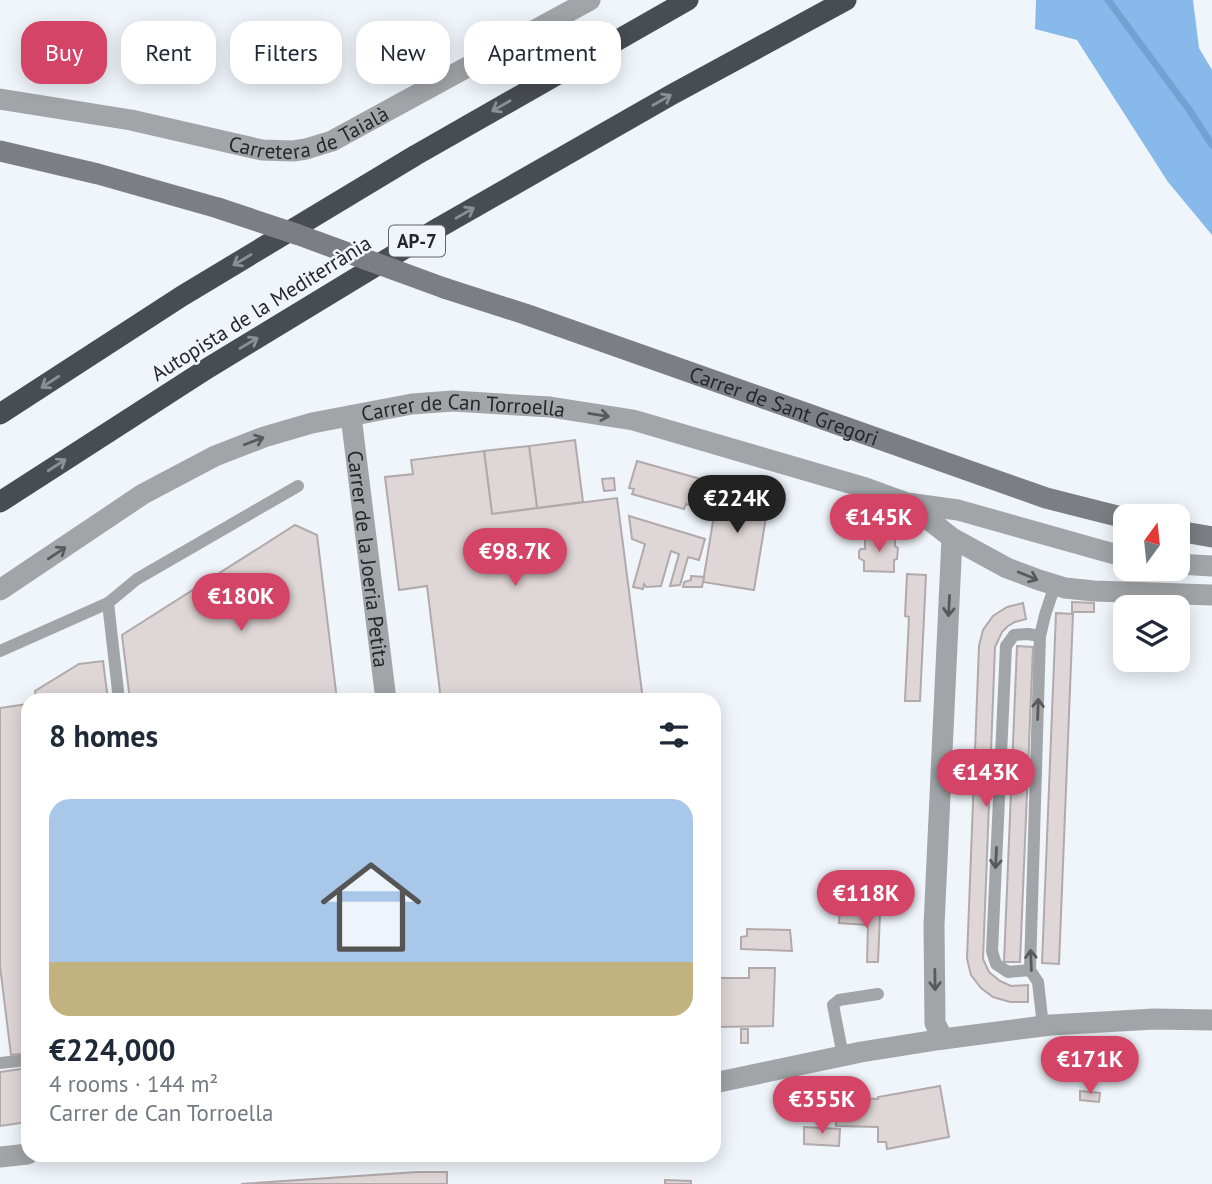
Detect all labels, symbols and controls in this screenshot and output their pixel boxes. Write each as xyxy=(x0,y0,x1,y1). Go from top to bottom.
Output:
chip: Buy xyxy=(21,21,107,84)
chip: Rent xyxy=(121,21,216,84)
chip: Filters xyxy=(230,21,342,84)
chip: New xyxy=(356,21,450,84)
chip: Apartment xyxy=(464,21,621,84)
one-way arrow xyxy=(652,93,672,107)
street label: Carretera de Taialà xyxy=(226,99,393,164)
one-way arrow xyxy=(491,100,512,113)
one-way arrow xyxy=(454,206,475,219)
road number: AP-7 xyxy=(389,226,445,256)
street label: Autopista de la Mediterrània xyxy=(146,229,376,387)
one-way arrow xyxy=(233,253,253,267)
one-way arrow xyxy=(239,335,259,349)
street label: Carrer de Sant Gregori xyxy=(686,360,883,451)
one-way arrow xyxy=(41,374,60,389)
street label: Carrer de Can Torroella xyxy=(359,387,567,427)
one-way arrow xyxy=(587,409,610,422)
one-way arrow xyxy=(243,433,264,446)
street label: Carrer de la Joeria Petita xyxy=(342,449,395,669)
one-way arrow xyxy=(47,458,67,472)
pin: €224K xyxy=(688,476,786,535)
text: €224K xyxy=(704,483,770,512)
pin: €145K xyxy=(830,494,928,554)
text: €145K xyxy=(846,502,912,531)
north arrow xyxy=(1113,504,1190,581)
map controls xyxy=(1113,504,1190,672)
pin: €98.7K xyxy=(458,528,572,588)
text: €98.7K xyxy=(479,536,551,565)
one-way arrow xyxy=(47,546,66,560)
one-way arrow xyxy=(1016,571,1038,584)
pin: €180K xyxy=(192,574,290,633)
text: €180K xyxy=(208,581,274,610)
one-way arrow xyxy=(942,594,955,617)
button: layers xyxy=(1113,595,1190,672)
one-way arrow xyxy=(1031,697,1045,720)
text: 8 homes xyxy=(49,716,158,755)
icon: filters xyxy=(655,716,693,754)
pin: €143K xyxy=(937,750,1035,809)
text: €143K xyxy=(953,757,1019,786)
icon: home xyxy=(308,844,434,970)
one-way arrow xyxy=(989,847,1002,869)
pin: €118K xyxy=(817,870,915,930)
text: €118K xyxy=(833,878,899,907)
one-way arrow xyxy=(1024,949,1037,972)
one-way arrow xyxy=(928,969,942,992)
text: €224,000 xyxy=(49,1030,176,1069)
pin: €171K xyxy=(1041,1036,1139,1096)
text: €171K xyxy=(1057,1044,1123,1073)
text: 4 rooms · 144 m² xyxy=(49,1069,218,1098)
pin: €355K xyxy=(773,1076,871,1136)
text: €355K xyxy=(789,1084,855,1113)
text: Carrer de Can Torroella xyxy=(49,1098,273,1127)

